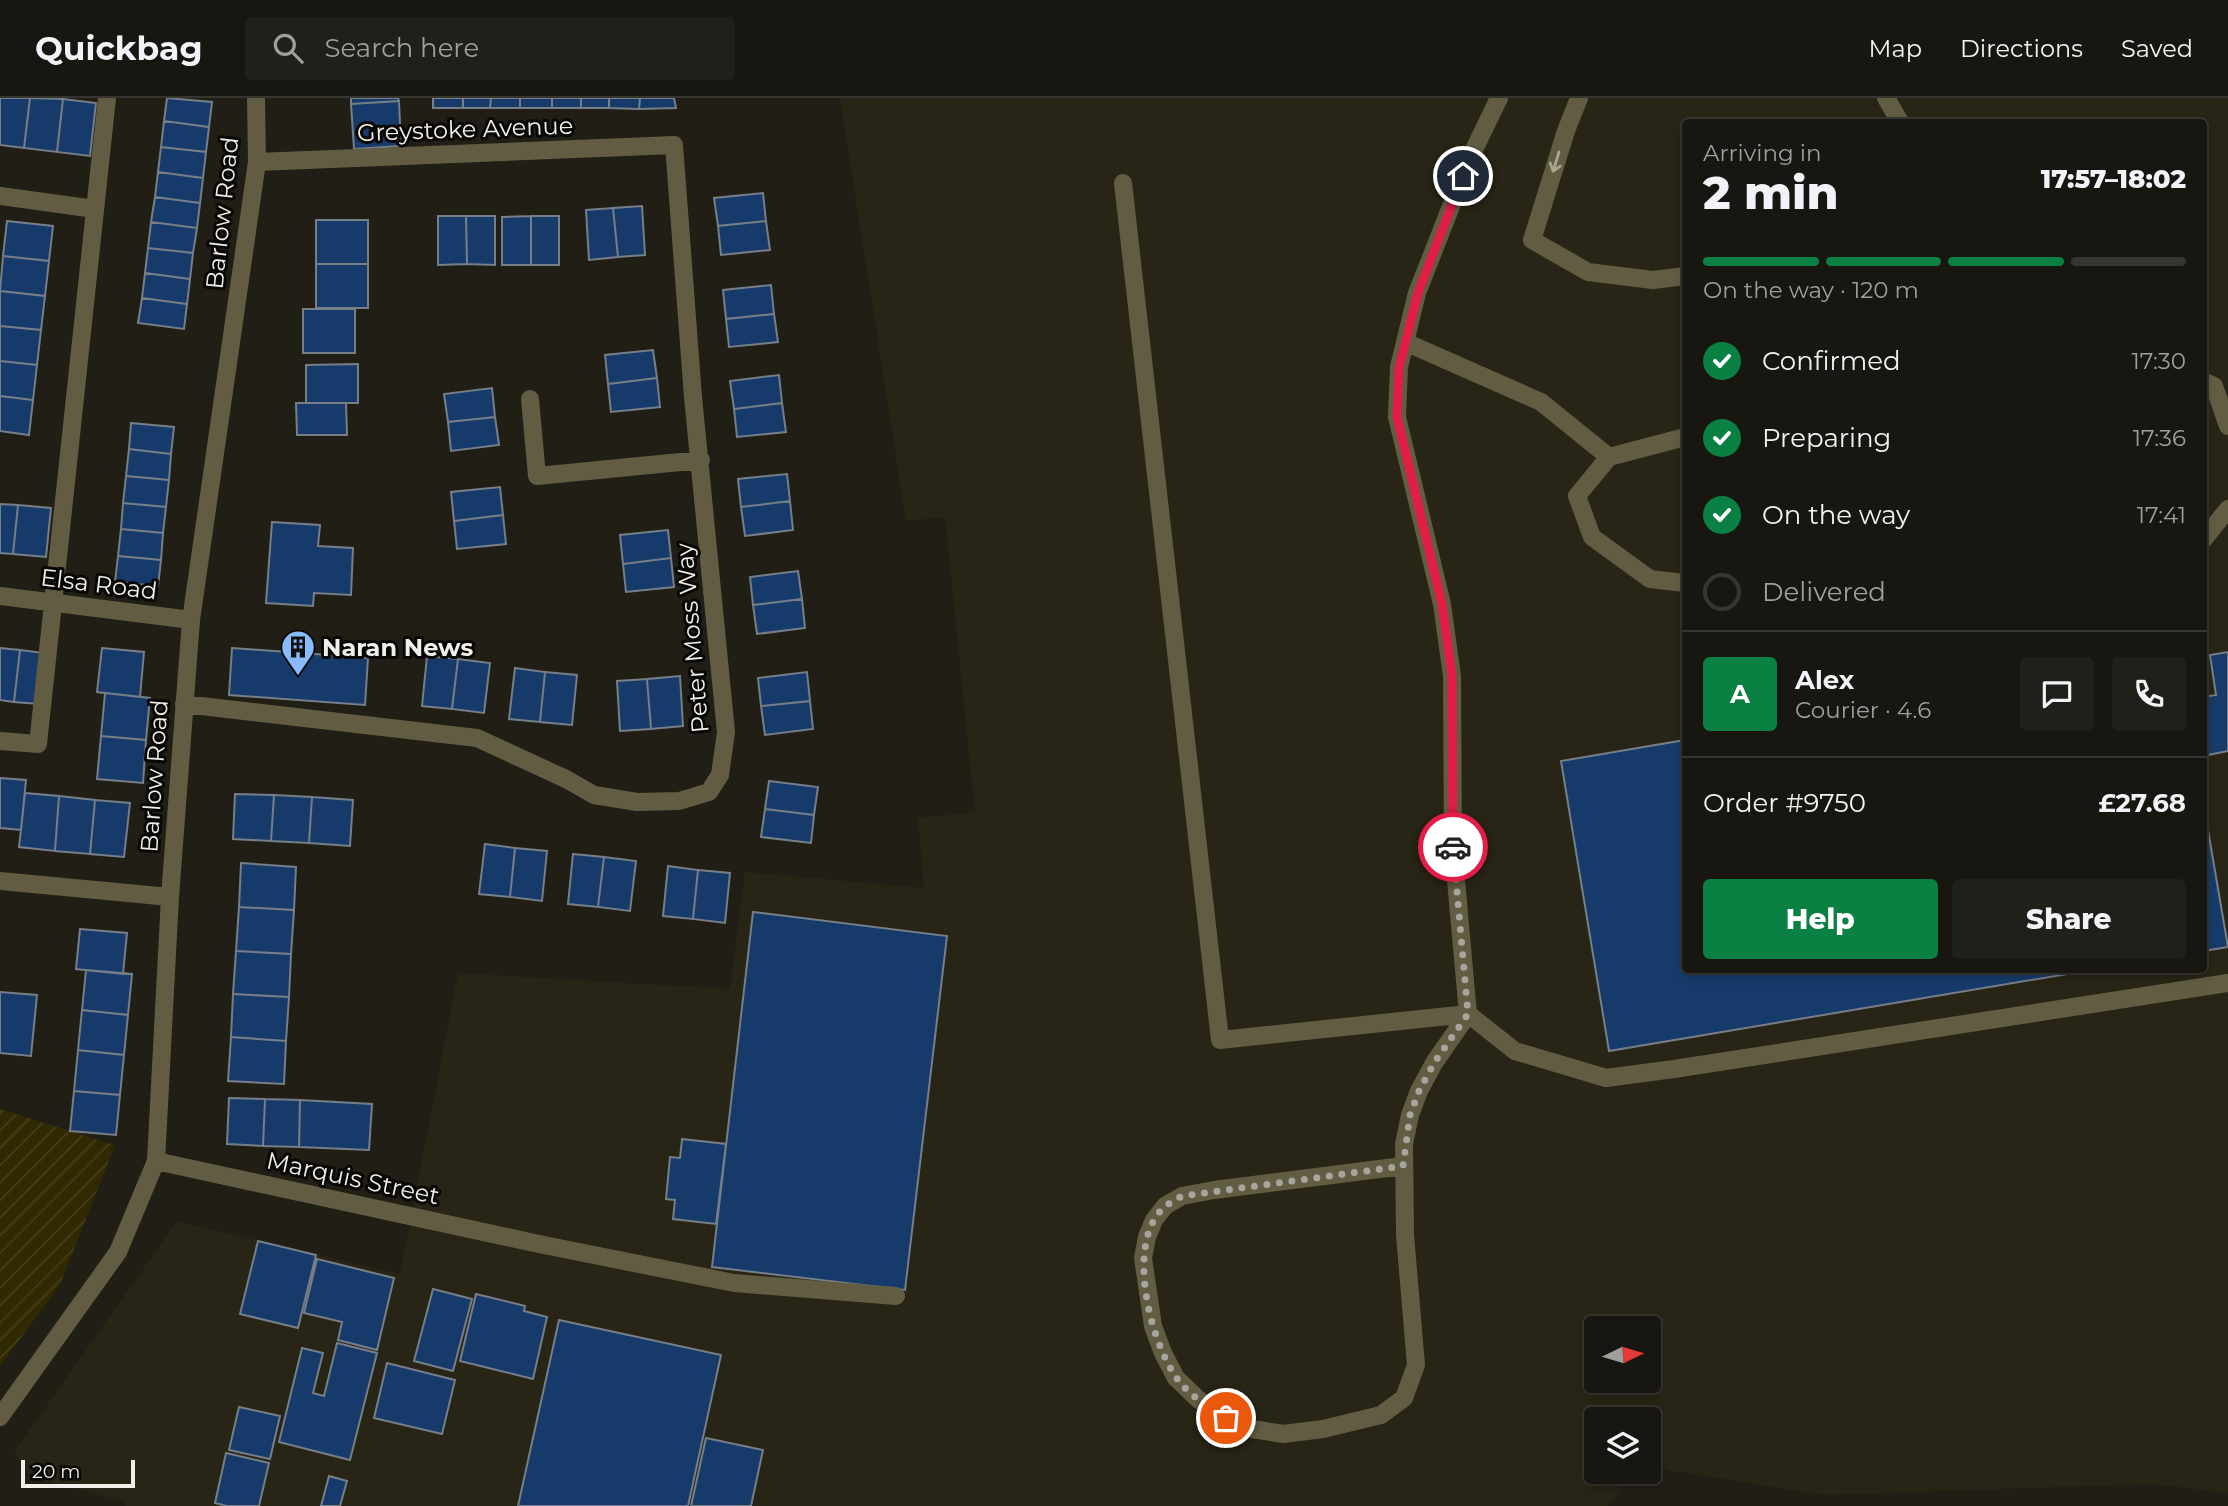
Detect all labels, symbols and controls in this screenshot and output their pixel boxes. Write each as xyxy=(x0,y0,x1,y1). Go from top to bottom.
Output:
search box xyxy=(245,17,735,80)
text: Quickbag xyxy=(35,28,203,68)
icon: search xyxy=(269,29,307,67)
text: Search here xyxy=(325,32,479,64)
text: Map xyxy=(1869,34,1922,63)
text: Directions xyxy=(1960,34,2083,63)
text: Saved xyxy=(2121,34,2193,63)
street label: Greystoke Avenue xyxy=(356,111,574,147)
street label: Barlow Road xyxy=(200,135,244,291)
text: Arriving in xyxy=(1703,139,1822,167)
pin xyxy=(1433,146,1493,206)
one-way arrow xyxy=(1549,151,1561,173)
icon: home xyxy=(1444,157,1482,195)
text: 17:57–18:02 xyxy=(2041,163,2186,195)
text: 2 min xyxy=(1703,164,1838,221)
text: On the way · 120 m xyxy=(1703,276,1919,304)
icon: check xyxy=(1703,342,1741,380)
text: Confirmed xyxy=(1762,345,1901,377)
text: 17:30 xyxy=(2132,347,2186,375)
icon: check xyxy=(1703,419,1741,457)
text: Preparing xyxy=(1762,422,1891,454)
text: 17:36 xyxy=(2133,424,2186,452)
icon: check xyxy=(1703,496,1741,534)
text: On the way xyxy=(1762,499,1910,531)
text: 17:41 xyxy=(2137,501,2186,529)
street label: Peter Moss Way xyxy=(669,542,715,734)
street label: Elsa Road xyxy=(39,562,159,606)
text: Delivered xyxy=(1762,576,1886,608)
building icon: Naran News xyxy=(279,628,317,677)
place label: Naran News xyxy=(322,633,473,662)
button: chat xyxy=(2020,657,2094,731)
button: phone xyxy=(2112,657,2186,731)
text: Alex xyxy=(1795,664,1854,696)
text: A xyxy=(1730,678,1750,710)
text: Courier · 4.6 xyxy=(1795,696,1931,724)
street label: Barlow Road xyxy=(134,699,174,853)
text: Order #9750 xyxy=(1703,787,1866,819)
text: £27.68 xyxy=(2099,787,2186,819)
courier xyxy=(1418,812,1488,882)
icon: car xyxy=(1434,828,1472,866)
button: Help xyxy=(1703,879,1938,959)
button: Share xyxy=(1952,879,2186,959)
street label: Marquis Street xyxy=(264,1146,442,1211)
north arrow xyxy=(1584,1316,1661,1393)
map controls xyxy=(1584,1316,1661,1484)
pin xyxy=(1196,1388,1256,1448)
icon: bag xyxy=(1207,1399,1245,1437)
button: layers xyxy=(1584,1407,1661,1484)
scale bar xyxy=(21,1457,135,1489)
text: 20 m xyxy=(32,1460,80,1483)

